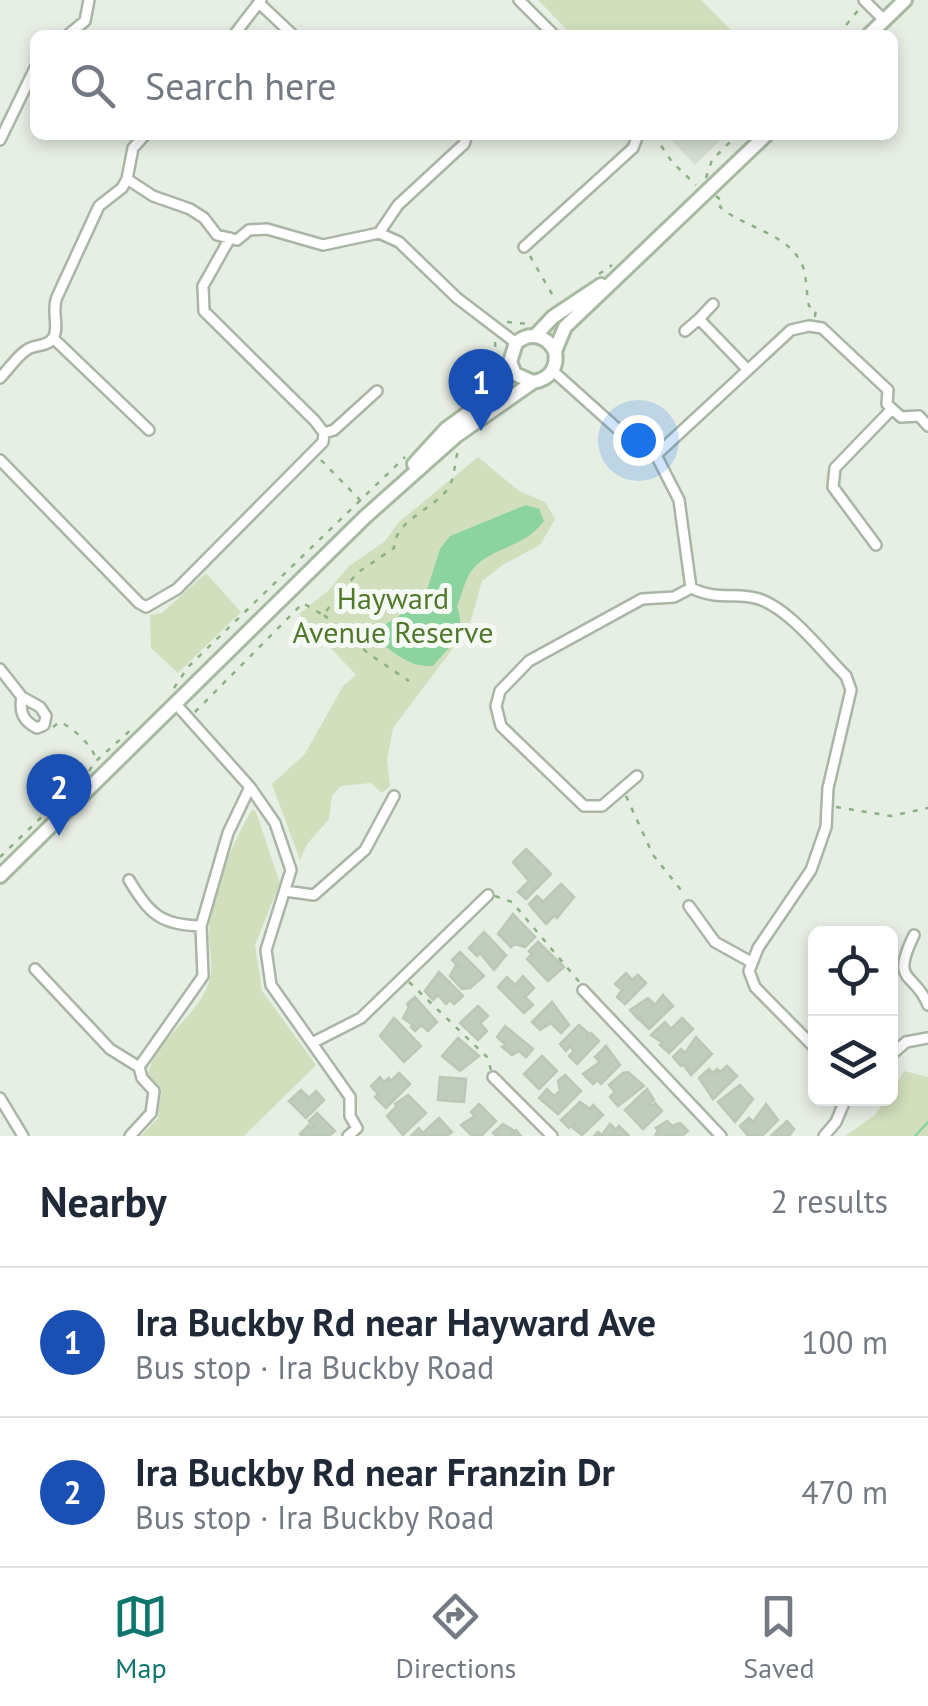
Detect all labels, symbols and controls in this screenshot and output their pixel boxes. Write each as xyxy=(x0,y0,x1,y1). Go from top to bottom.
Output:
search box xyxy=(30,30,898,140)
icon: search xyxy=(65,58,120,113)
text: Search here xyxy=(145,61,337,110)
pin: 1 xyxy=(448,348,514,431)
your location xyxy=(613,415,664,466)
park label: Hayward Avenue Reserve xyxy=(293,578,493,651)
pin: 2 xyxy=(27,754,92,836)
map controls xyxy=(808,926,898,1106)
button: locate xyxy=(808,926,898,1016)
button: layers xyxy=(808,1016,898,1106)
text: Nearby xyxy=(40,1174,167,1229)
text: 2 results xyxy=(770,1180,888,1222)
text: Ira Buckby Rd near Hayward Ave xyxy=(135,1297,656,1346)
text: 1 xyxy=(63,1321,82,1363)
text: 100 m xyxy=(801,1321,888,1363)
text: Bus stop · Ira Buckby Road xyxy=(135,1346,494,1388)
text: Ira Buckby Rd near Franzin Dr xyxy=(135,1447,615,1496)
text: 2 xyxy=(63,1471,82,1513)
text: 470 m xyxy=(801,1471,888,1513)
text: Bus stop · Ira Buckby Road xyxy=(135,1496,494,1538)
tab: Map xyxy=(113,1589,168,1686)
tab: Directions xyxy=(395,1589,516,1686)
tab: Saved xyxy=(743,1589,815,1686)

